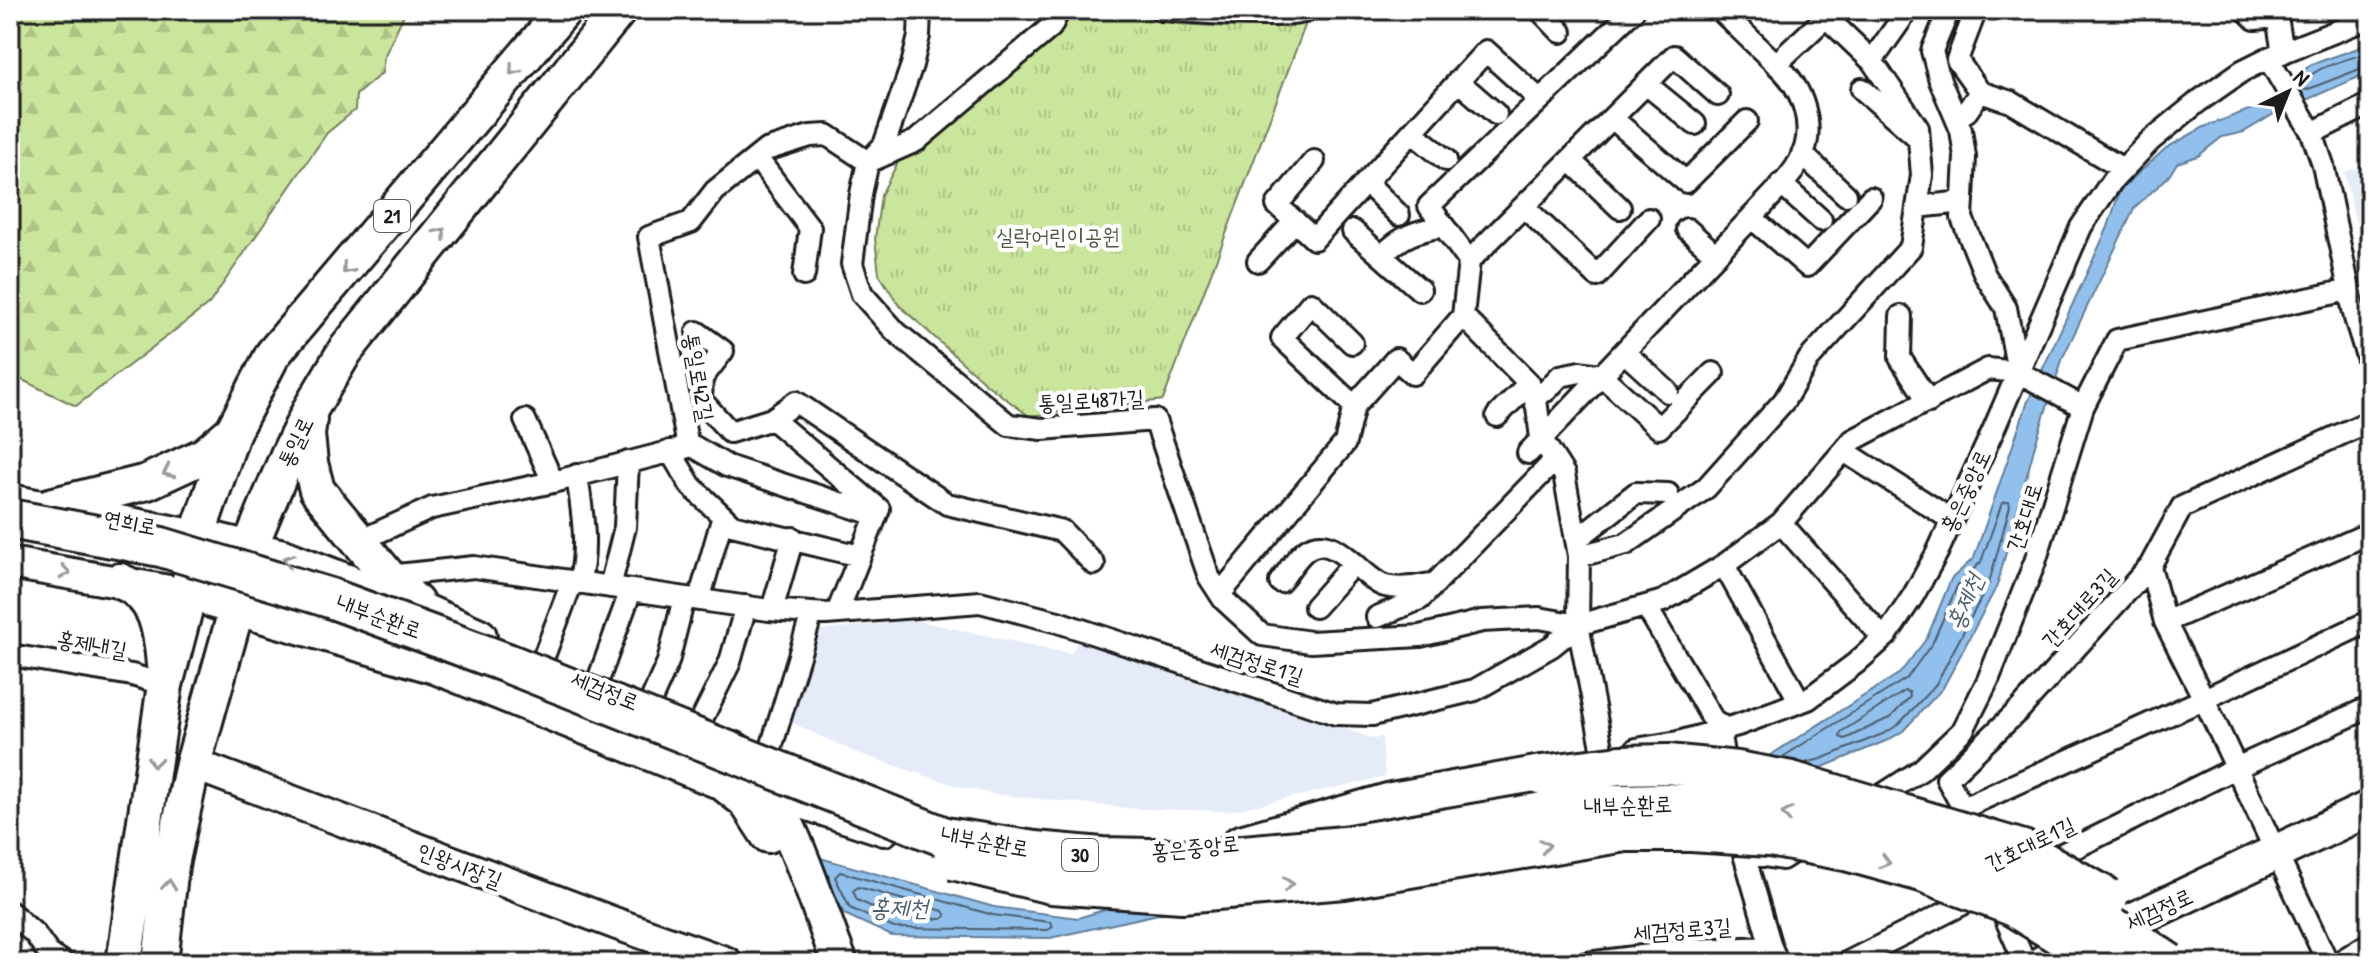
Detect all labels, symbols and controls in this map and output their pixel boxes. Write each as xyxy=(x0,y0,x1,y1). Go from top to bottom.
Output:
north arrow xyxy=(2248,52,2328,132)
one-way arrow xyxy=(509,60,524,75)
text: N xyxy=(2287,62,2316,93)
road number: 21 xyxy=(374,200,410,232)
park label: 실락어린이공원 xyxy=(996,221,1120,251)
one-way arrow xyxy=(431,227,445,242)
one-way arrow xyxy=(342,259,356,274)
street label: 통일로42길 xyxy=(676,330,722,424)
street label: 통일로48가길 xyxy=(1037,382,1145,418)
street label: 통일로 xyxy=(270,412,320,472)
street label: 홍은중앙로 xyxy=(1933,445,1997,537)
one-way arrow xyxy=(162,462,176,478)
street label: 간호대로 xyxy=(1999,479,2049,555)
street label: 연희로 xyxy=(101,502,159,542)
one-way arrow xyxy=(282,553,296,569)
street label: 간호대로3길 xyxy=(2035,561,2123,655)
one-way arrow xyxy=(58,563,72,580)
water label: 홍제천 xyxy=(1938,566,1991,635)
street label: 내부순환로 xyxy=(332,587,426,645)
street label: 홍제내길 xyxy=(55,623,130,665)
street label: 세검정로1길 xyxy=(1206,633,1308,691)
street label: 세검정로 xyxy=(567,663,643,717)
one-way arrow xyxy=(146,756,163,769)
street label: 내부순환로 xyxy=(1583,788,1673,822)
one-way arrow xyxy=(1780,806,1794,823)
street label: 간호대로1길 xyxy=(1980,809,2080,879)
street label: 내부순환로 xyxy=(939,819,1031,863)
street label: 홍은중앙로 xyxy=(1149,827,1241,867)
street label: 인왕시장길 xyxy=(413,835,507,895)
one-way arrow xyxy=(1539,838,1552,855)
road number: 30 xyxy=(1062,839,1098,871)
one-way arrow xyxy=(1878,852,1892,869)
one-way arrow xyxy=(1282,876,1295,893)
one-way arrow xyxy=(161,879,178,892)
street label: 세검정로 xyxy=(2121,880,2197,938)
water label: 홍제천 xyxy=(870,891,931,923)
street label: 세검정로3길 xyxy=(1632,911,1732,947)

